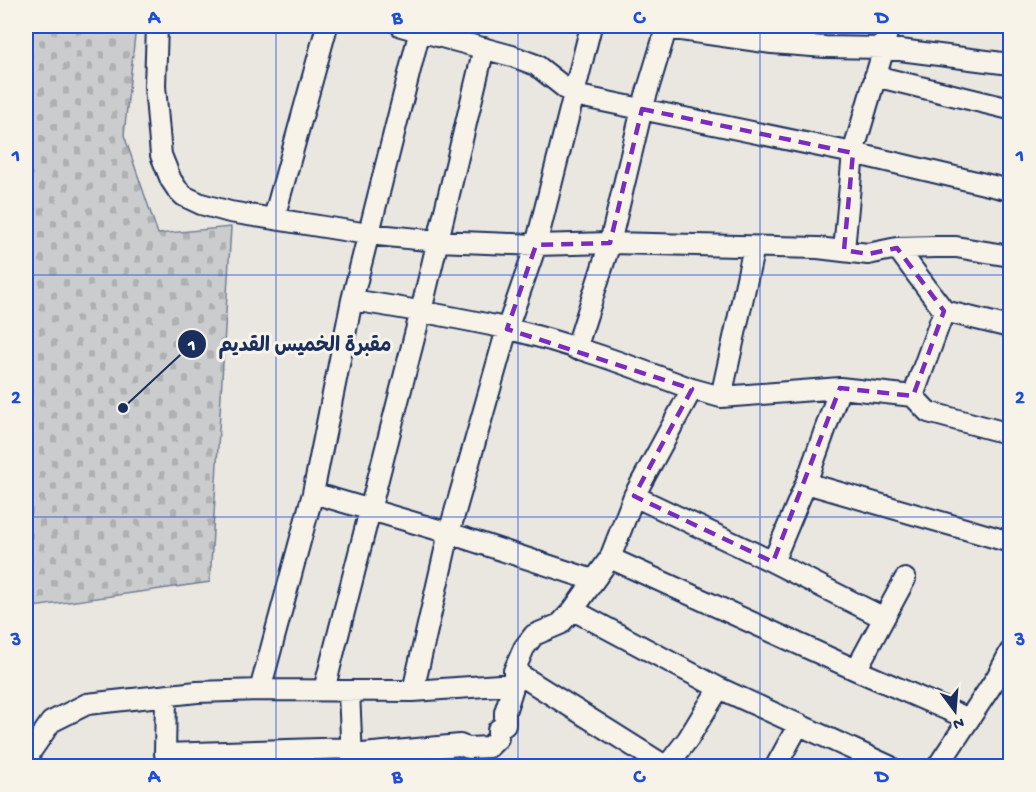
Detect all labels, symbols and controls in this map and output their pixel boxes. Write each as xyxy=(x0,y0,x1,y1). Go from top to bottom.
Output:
text: A xyxy=(147,8,162,31)
text: B xyxy=(391,8,403,31)
text: C xyxy=(633,8,647,31)
text: D xyxy=(873,8,889,31)
text: 1 xyxy=(11,146,20,169)
text: 1 xyxy=(1015,146,1024,169)
callout: مقبرة الخميس القديم xyxy=(177,325,404,363)
text: مقبرة الخميس القديم xyxy=(219,335,391,359)
text: 1 xyxy=(187,336,196,357)
text: 2 xyxy=(11,388,21,411)
text: 2 xyxy=(1015,388,1025,411)
text: 3 xyxy=(10,630,21,653)
text: 3 xyxy=(1014,630,1025,653)
north arrow xyxy=(925,681,985,741)
text: N xyxy=(950,711,966,733)
text: A xyxy=(147,767,162,790)
text: B xyxy=(391,767,403,790)
text: C xyxy=(633,767,647,790)
text: D xyxy=(873,767,889,790)

